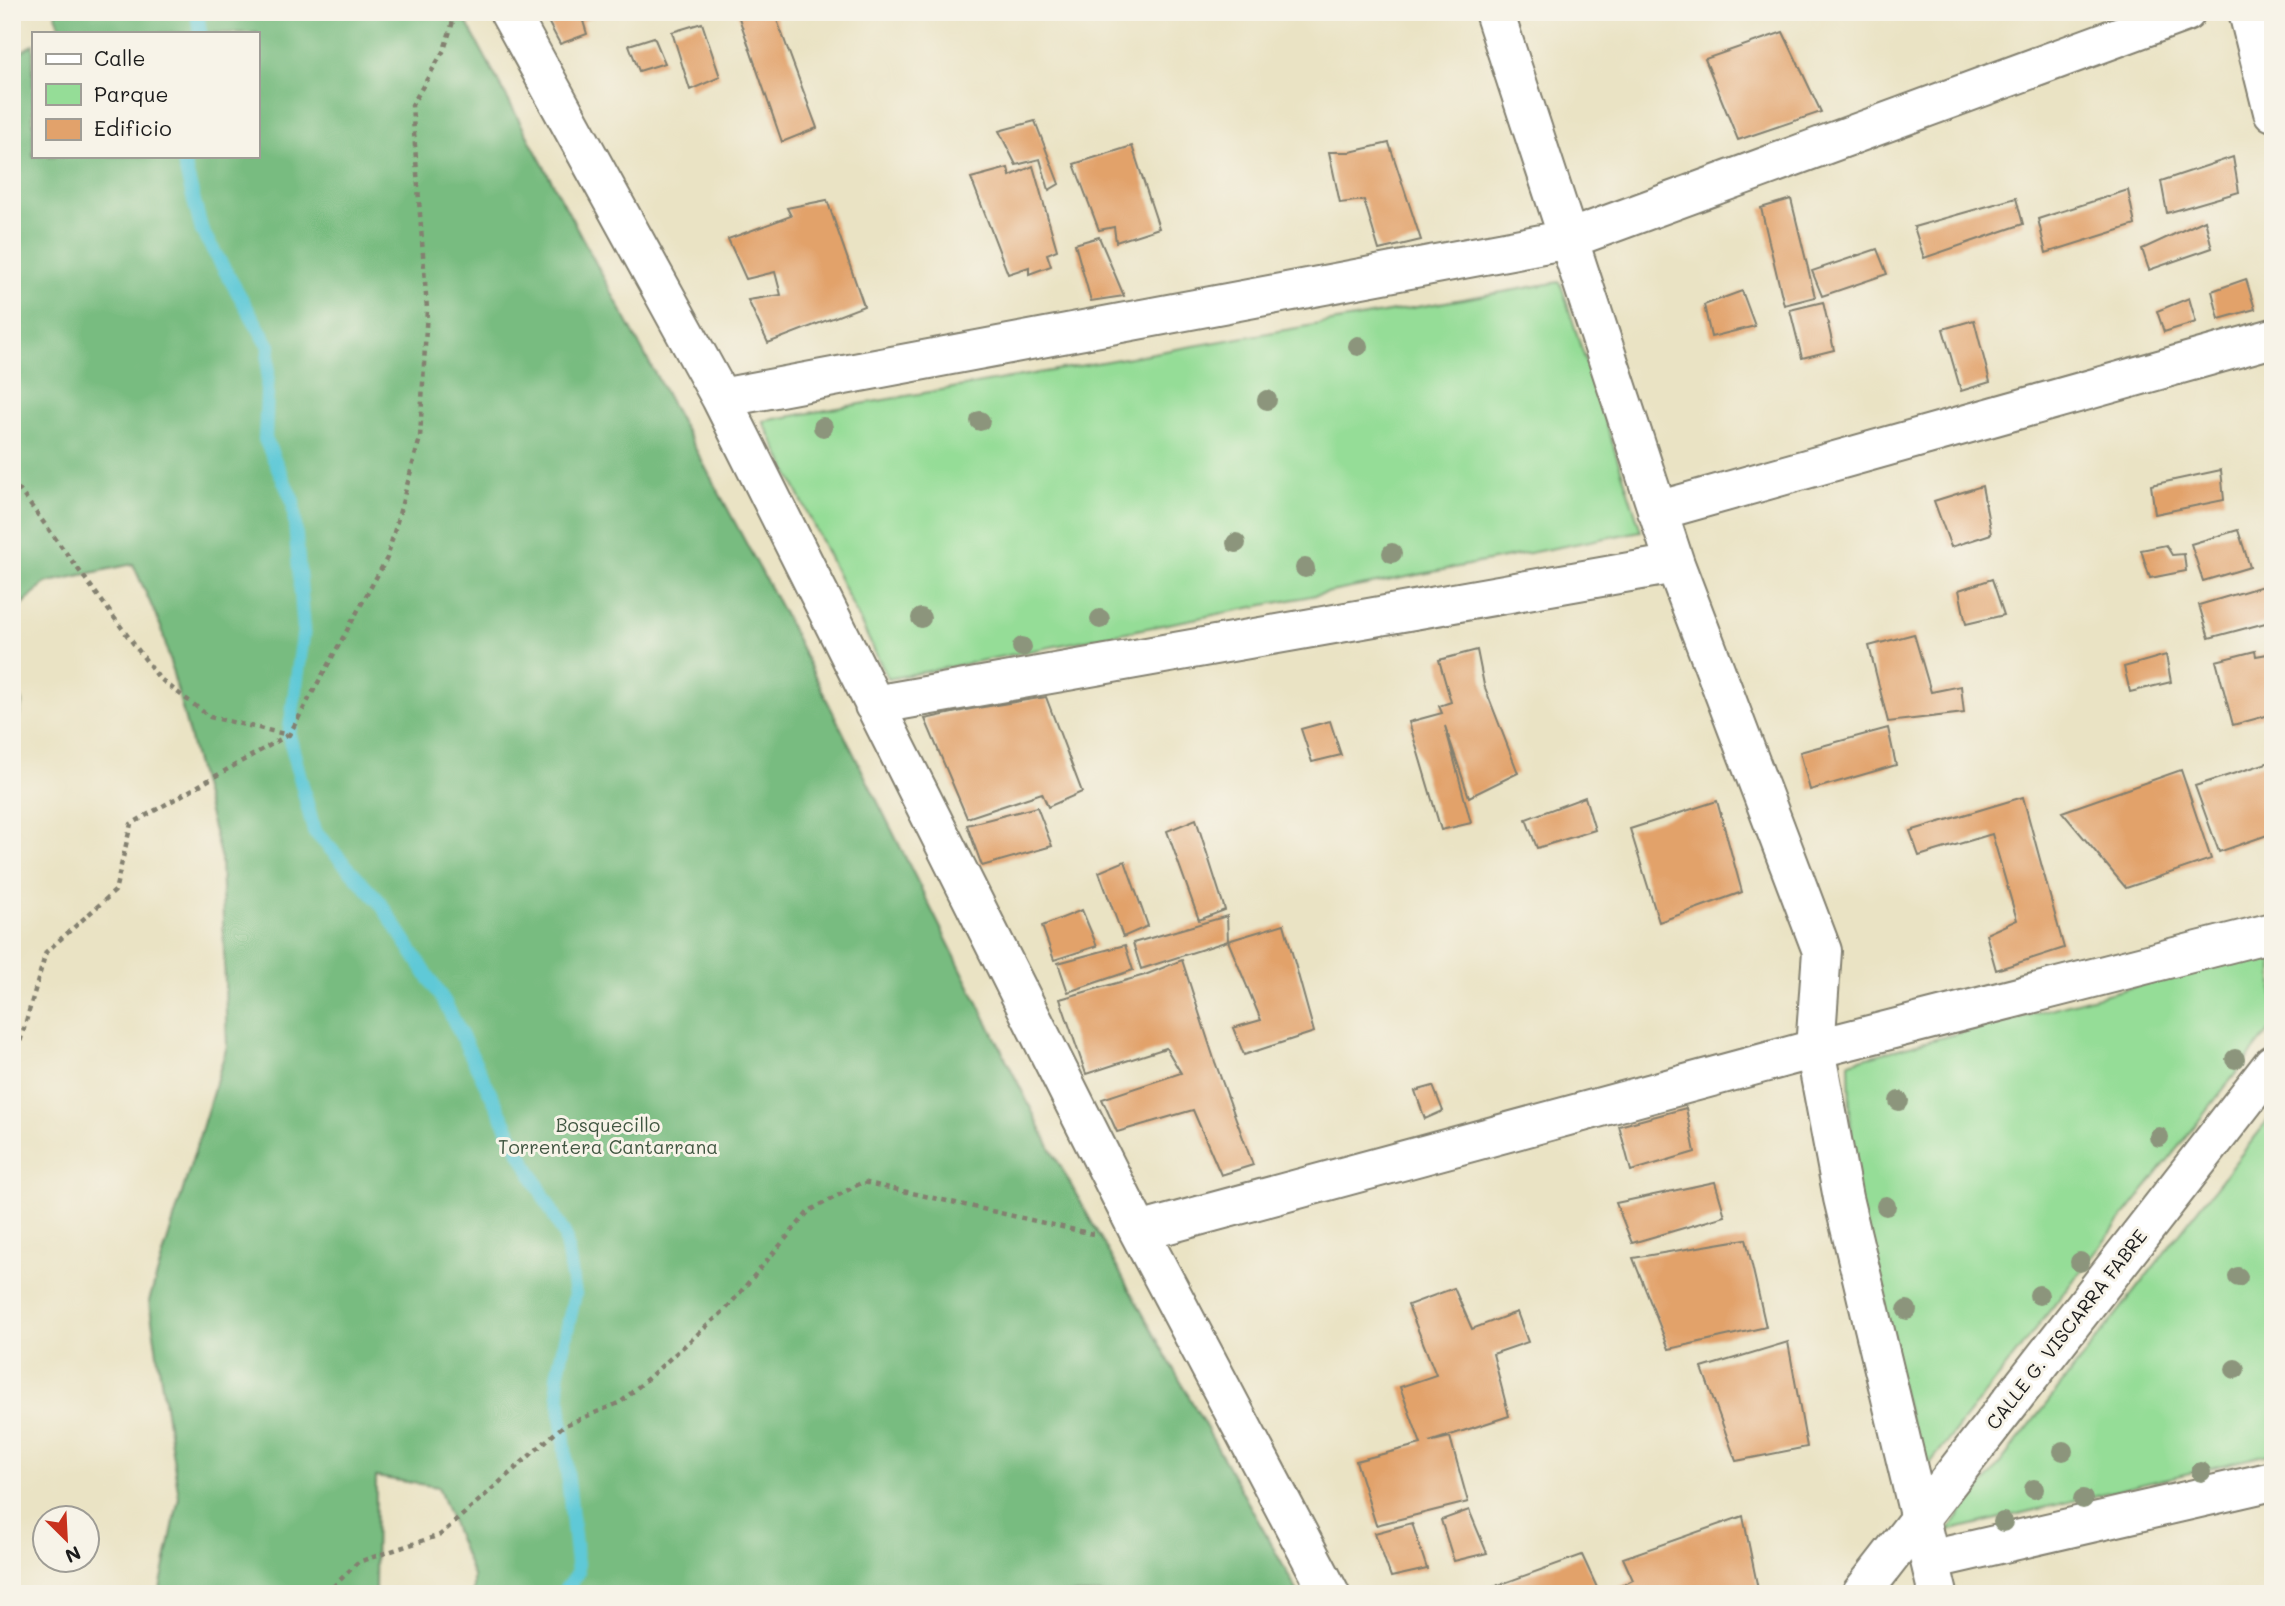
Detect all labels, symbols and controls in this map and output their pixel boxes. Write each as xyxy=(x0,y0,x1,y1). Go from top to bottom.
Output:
legend xyxy=(32,32,259,158)
text: Calle xyxy=(94,44,146,71)
text: Parque xyxy=(94,80,168,107)
text: Edificio xyxy=(94,114,172,141)
park label: Bosquecillo Torrentera Cantarrana xyxy=(498,1112,718,1159)
street label: CALLE G. VISCARRA FABRE xyxy=(1980,1224,2152,1434)
north arrow xyxy=(32,1504,102,1574)
text: N xyxy=(61,1541,85,1569)

